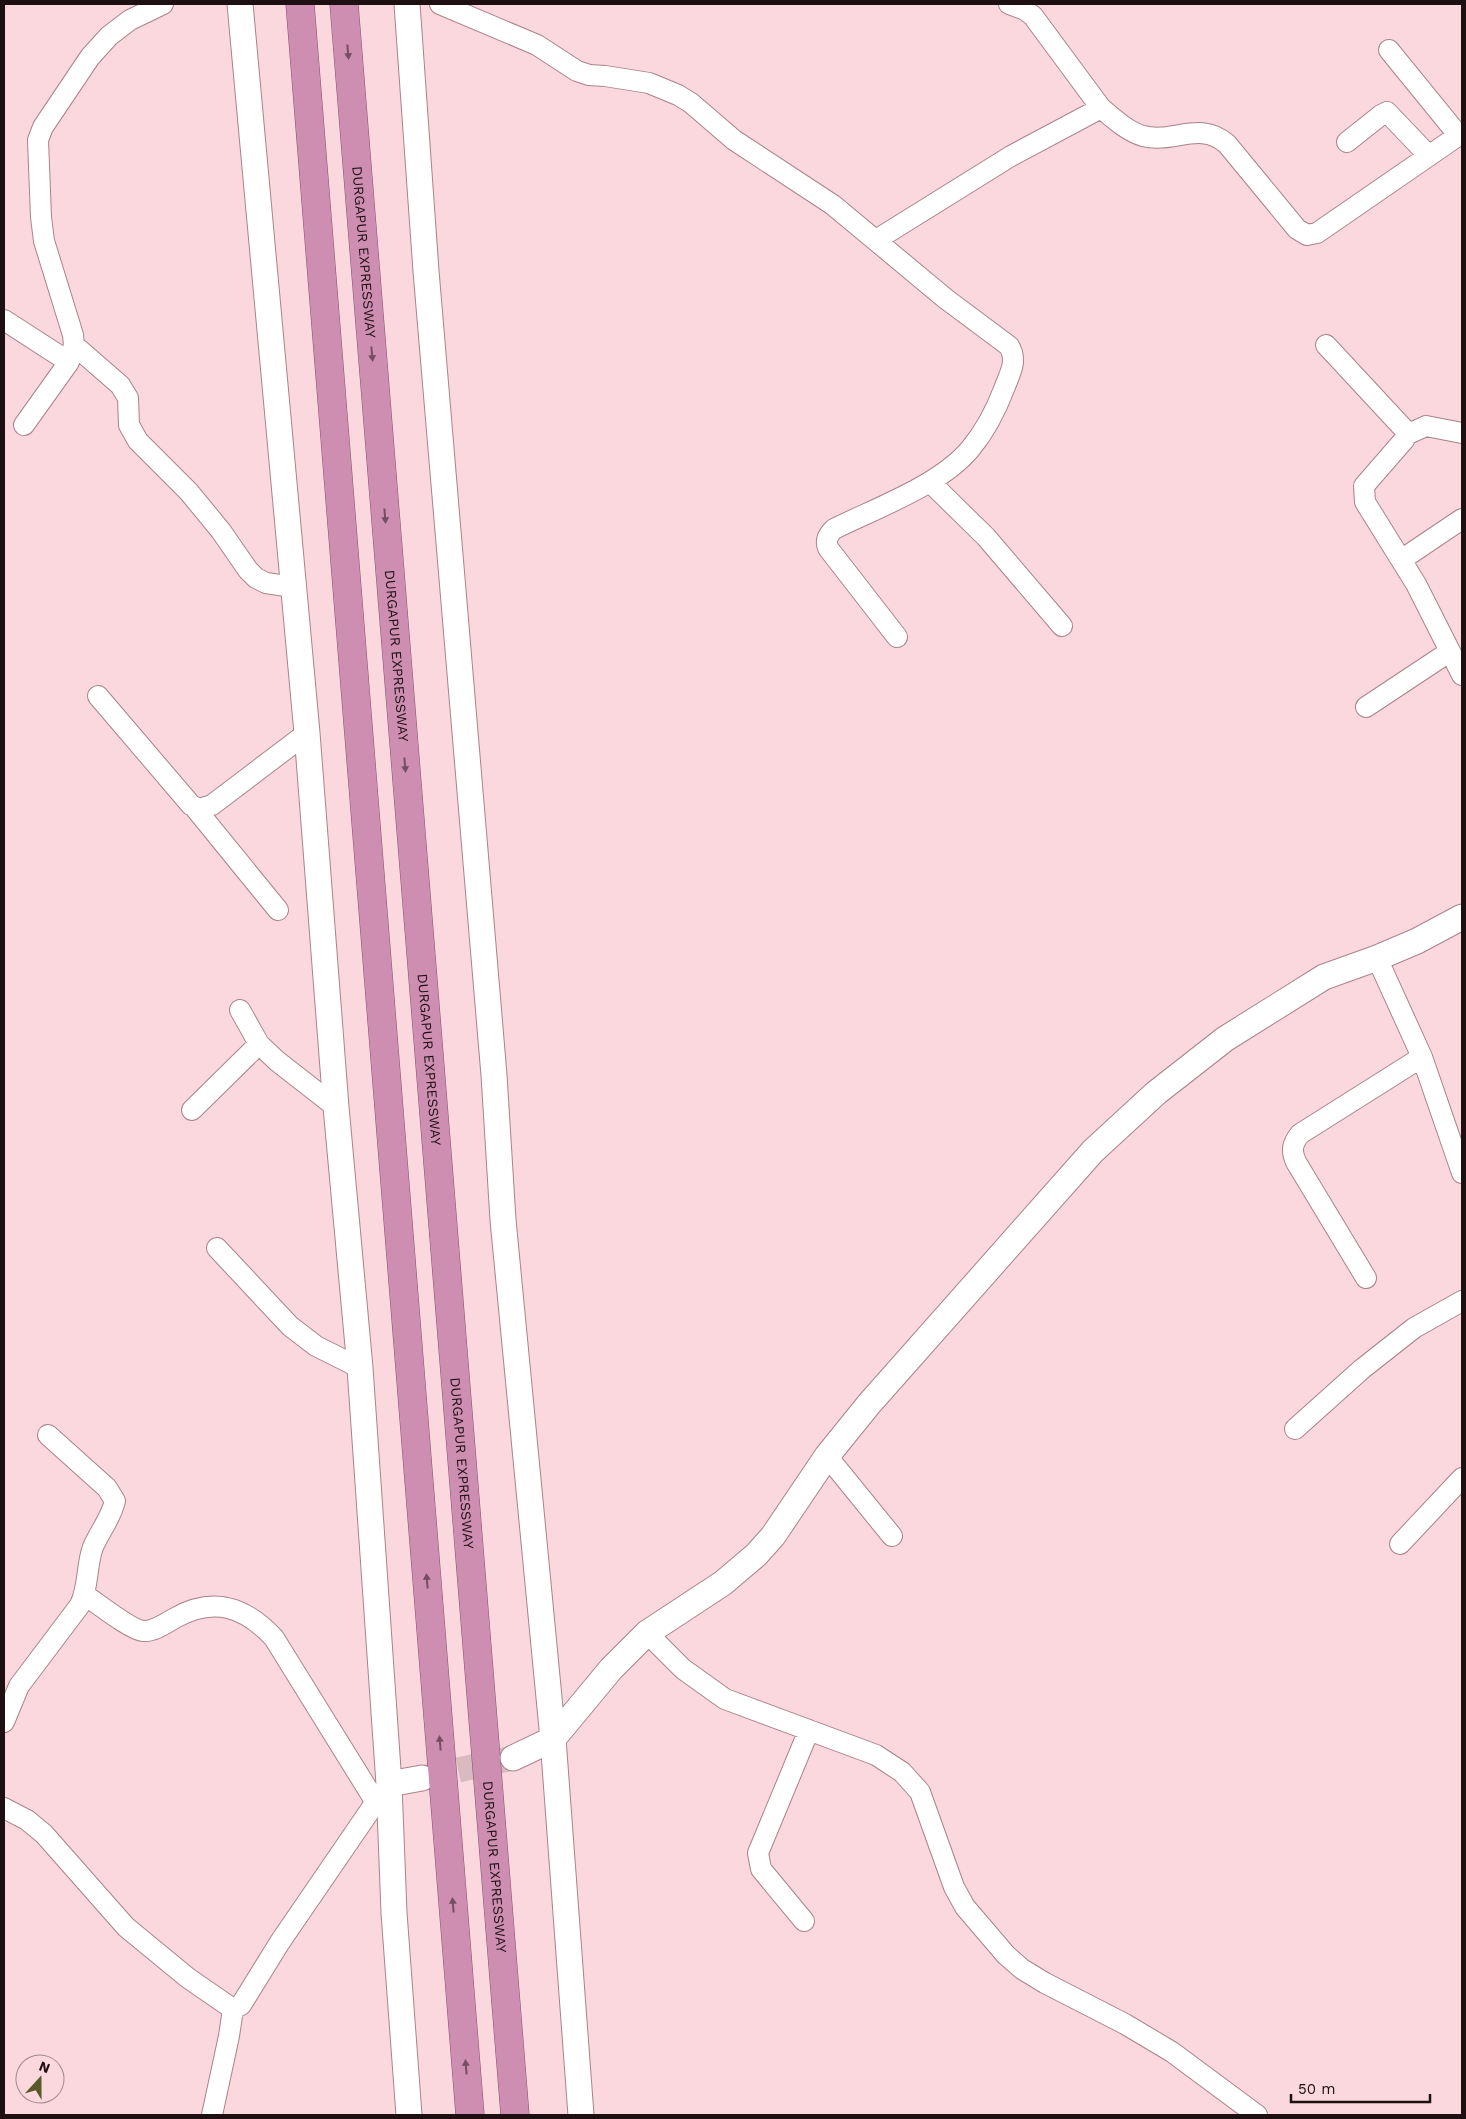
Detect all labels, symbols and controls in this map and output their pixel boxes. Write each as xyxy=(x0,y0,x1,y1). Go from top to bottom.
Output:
one-way arrow xyxy=(344,45,352,61)
street label: DURGAPUR EXPRESSWAY xyxy=(349,166,379,339)
one-way arrow xyxy=(369,346,377,362)
one-way arrow xyxy=(382,508,390,524)
street label: DURGAPUR EXPRESSWAY xyxy=(382,569,412,742)
one-way arrow xyxy=(402,757,410,773)
street label: DURGAPUR EXPRESSWAY xyxy=(415,973,444,1146)
street label: DURGAPUR EXPRESSWAY xyxy=(447,1377,477,1550)
one-way arrow xyxy=(423,1572,431,1588)
one-way arrow xyxy=(436,1734,444,1750)
street label: DURGAPUR EXPRESSWAY xyxy=(480,1780,510,1954)
one-way arrow xyxy=(449,1896,457,1912)
north arrow xyxy=(15,2054,65,2104)
text: N xyxy=(37,2058,52,2076)
one-way arrow xyxy=(462,2058,470,2074)
scale bar xyxy=(1291,2072,1430,2104)
text: 50 m xyxy=(1298,2080,1335,2098)

